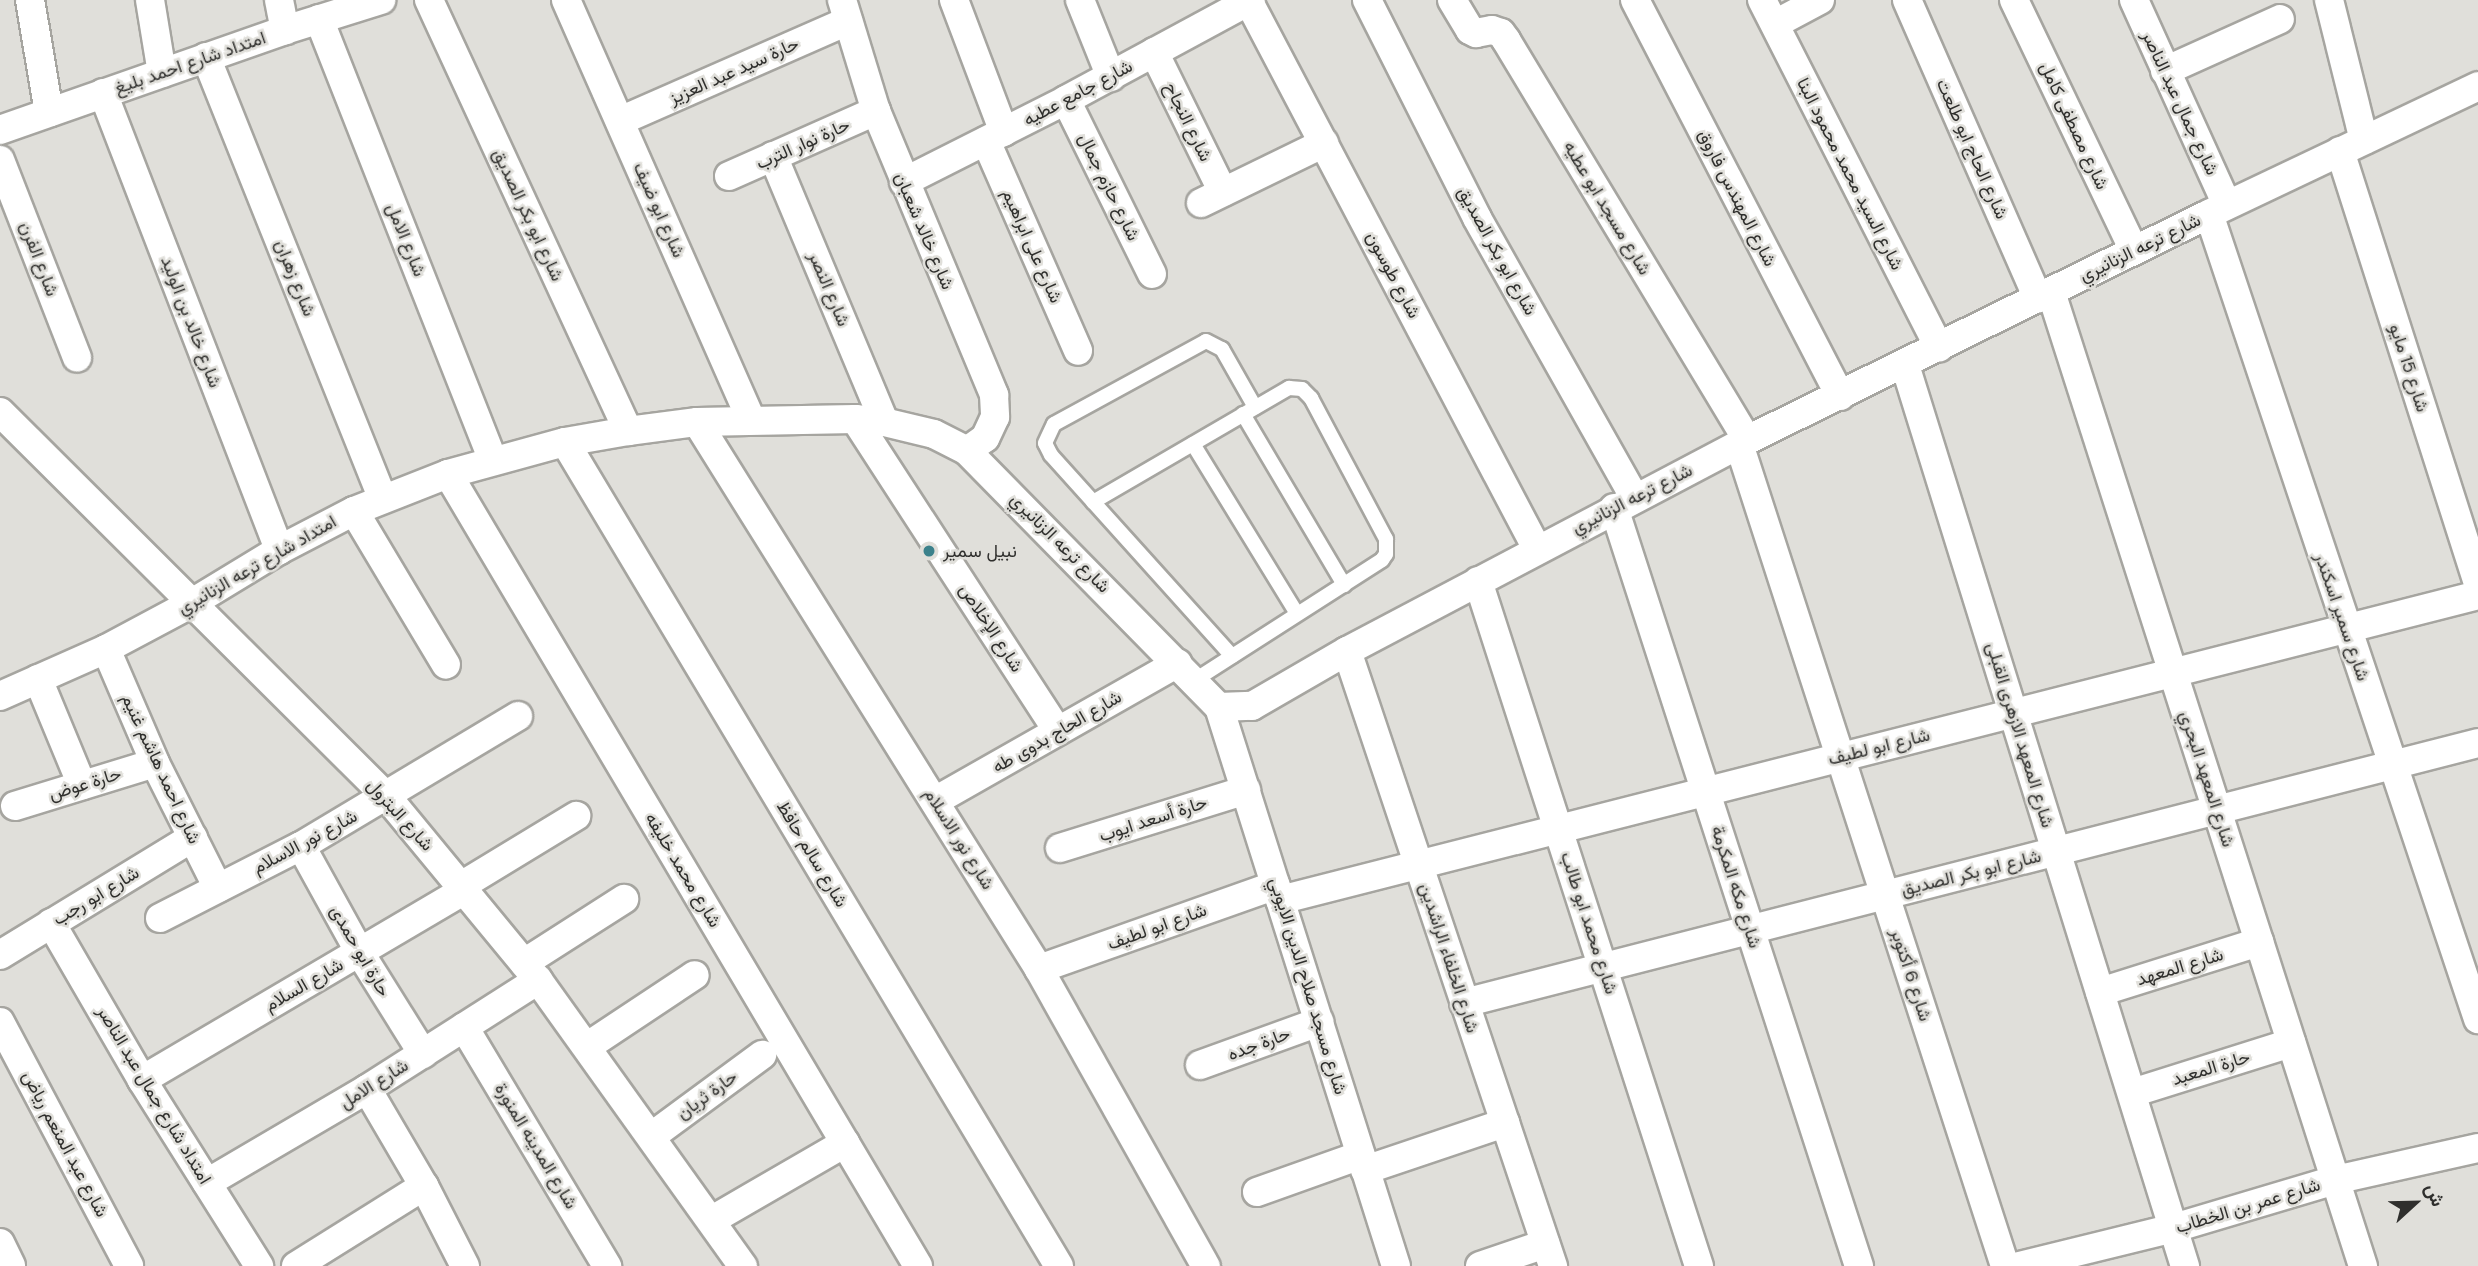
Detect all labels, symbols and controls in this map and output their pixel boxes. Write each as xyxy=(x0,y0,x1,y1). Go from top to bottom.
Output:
street label: امتداد شارع احمد بليغ xyxy=(111,27,269,99)
street label: شارع جمال عبد الناصر xyxy=(2137,28,2223,178)
street label: حارة سيد عبد العزيز xyxy=(666,33,802,109)
street label: شارع جامع عطيه xyxy=(1020,55,1136,131)
street label: شارع مصطفى كامل xyxy=(2035,59,2113,193)
street label: شارع السيد محمد محمود البنا xyxy=(1792,74,1908,274)
street label: شارع الحاج ابو طلعت xyxy=(1931,76,2013,222)
street label: شارع النجاح xyxy=(1160,79,1216,165)
street label: حارة نوار الترب xyxy=(753,114,853,174)
street label: شارع المهندس فاروق xyxy=(1693,126,1781,270)
street label: شارع حازم جمال xyxy=(1074,130,1144,244)
street label: شارع مسجد ابو عطيه xyxy=(1559,137,1655,279)
street label: شارع ابو بكر الصديق xyxy=(488,145,568,285)
street label: شارع ابو ضيف xyxy=(628,159,690,261)
street label: شارع خالد شعبان xyxy=(890,169,958,293)
street label: شارع ابو بكر الصديق xyxy=(1453,183,1541,319)
street label: شارع على ابراهيم xyxy=(997,186,1067,306)
street label: شارع الامل xyxy=(382,200,430,280)
street label: شارع ترعه الزنانيري xyxy=(2076,209,2204,287)
street label: شارع الفرن xyxy=(15,219,63,299)
street label: شارع طوسون xyxy=(1361,228,1425,322)
street label: شارع زهران xyxy=(270,237,320,319)
street label: شارع النصر xyxy=(804,248,854,330)
street label: شارع خالد بن الوليد xyxy=(156,253,226,391)
street label: شارع 15 مايو xyxy=(2385,321,2433,415)
street label: شارع ترعه الزنانيري xyxy=(1568,459,1696,539)
street label: شارع ترعه الزنانيري xyxy=(1006,489,1114,597)
street label: امتداد شارع ترعه الزنانيري xyxy=(174,511,340,619)
place label: نبيل سمير xyxy=(943,540,1017,562)
marker: نبيل سمير xyxy=(921,543,937,559)
street label: شارع سمير اسكندر xyxy=(2310,550,2374,684)
street label: شارع الإخلاص xyxy=(955,580,1027,676)
street label: شارع المعهد الازهرى القبلى xyxy=(1982,640,2058,830)
street label: شارع الحاج بدوى طه xyxy=(989,686,1125,778)
street label: شارع احمد هاشم غنيم xyxy=(117,691,205,847)
street label: شارع المعهد البحري xyxy=(2175,708,2239,850)
street label: شارع ابو لطيف xyxy=(1826,724,1932,770)
street label: حارة عوض xyxy=(46,763,124,805)
street label: شارع البترول xyxy=(362,775,438,855)
street label: شارع نور الاسلام xyxy=(919,784,999,894)
street label: حارة أسعد ايوب xyxy=(1096,791,1210,847)
street label: شارع سالم حافظ xyxy=(772,797,852,911)
street label: شارع نور الاسلام xyxy=(249,805,361,879)
street label: شارع محمد خليفه xyxy=(640,809,726,931)
street label: شارع مكه المكرمة xyxy=(1706,823,1766,951)
street label: شارع ابو بكر الصديق xyxy=(1899,845,2043,901)
street label: شارع محمد ابو طالب xyxy=(1556,849,1622,997)
street label: شارع ابو رجب xyxy=(49,862,143,930)
street label: شارع مسجد صلاح الدين الايوبي xyxy=(1265,875,1351,1097)
street label: شارع الخلفاء الراشدين xyxy=(1415,880,1483,1036)
street label: شارع ابو لطيف xyxy=(1105,899,1209,955)
street label: حارة ابو حمدى xyxy=(325,902,395,1000)
street label: شارع 6 أكتوبر xyxy=(1886,926,1936,1024)
street label: شارع المعهد xyxy=(2134,944,2226,990)
street label: شارع السلام xyxy=(261,954,347,1016)
street label: امتداد شارع جمال عبد الناصر xyxy=(92,1002,216,1188)
street label: حارة جده xyxy=(1225,1023,1293,1065)
street label: حارة المعبد xyxy=(2169,1046,2253,1090)
street label: شارع الامل xyxy=(336,1054,412,1114)
street label: حارة ثريان xyxy=(672,1066,742,1124)
street label: شارع عبد المنعم رياض xyxy=(17,1067,113,1221)
street label: شارع المدينه المنورة xyxy=(490,1079,582,1213)
north arrow xyxy=(2380,1168,2450,1238)
street label: شارع عمر بن الخطاب xyxy=(2173,1174,2323,1238)
text: ش xyxy=(2419,1180,2451,1210)

